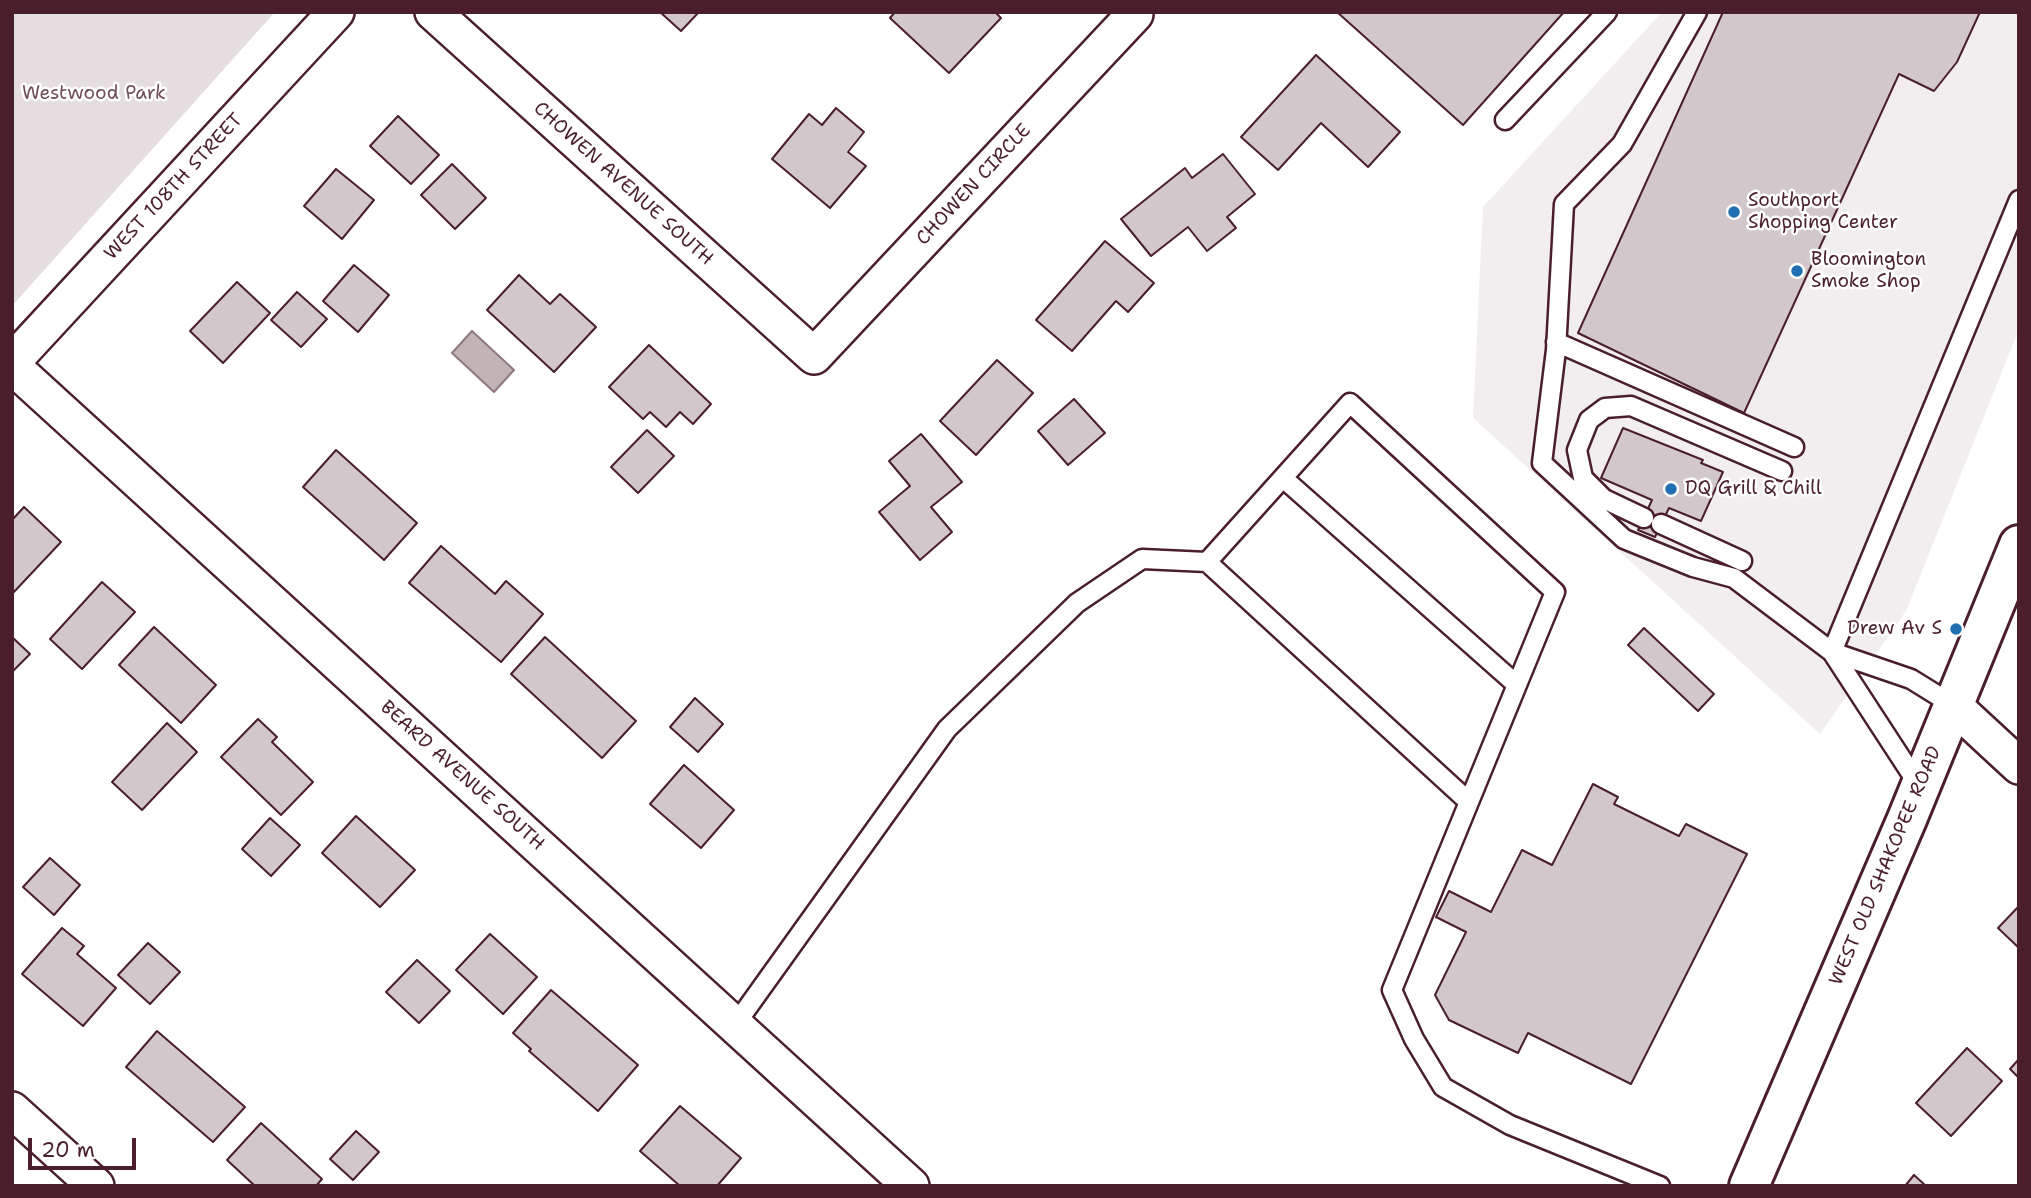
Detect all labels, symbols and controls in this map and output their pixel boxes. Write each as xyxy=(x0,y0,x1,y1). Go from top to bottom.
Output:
park label: Westwood Park xyxy=(22,83,166,105)
street label: CHOWEN AVENUE SOUTH xyxy=(529,97,717,271)
street label: WEST 108TH STREET xyxy=(100,109,248,265)
street label: CHOWEN CIRCLE xyxy=(912,120,1036,250)
place label: Southport Shopping Center xyxy=(1748,190,1898,234)
marker: Southport Shopping Center xyxy=(1726,204,1742,220)
place label: Bloomington Smoke Shop xyxy=(1811,249,1926,293)
marker: Bloomington Smoke Shop xyxy=(1789,263,1805,279)
place label: DQ Grill & Chill xyxy=(1685,478,1822,500)
marker: DQ Grill & Chill xyxy=(1663,481,1679,497)
place label: Drew Av S xyxy=(1847,618,1942,640)
marker: Drew Av S xyxy=(1948,621,1964,637)
street label: BEARD AVENUE SOUTH xyxy=(375,696,549,856)
street label: WEST OLD SHAKOPEE ROAD xyxy=(1825,743,1947,989)
scale bar xyxy=(32,1124,140,1168)
text: 20 m xyxy=(41,1136,95,1164)

